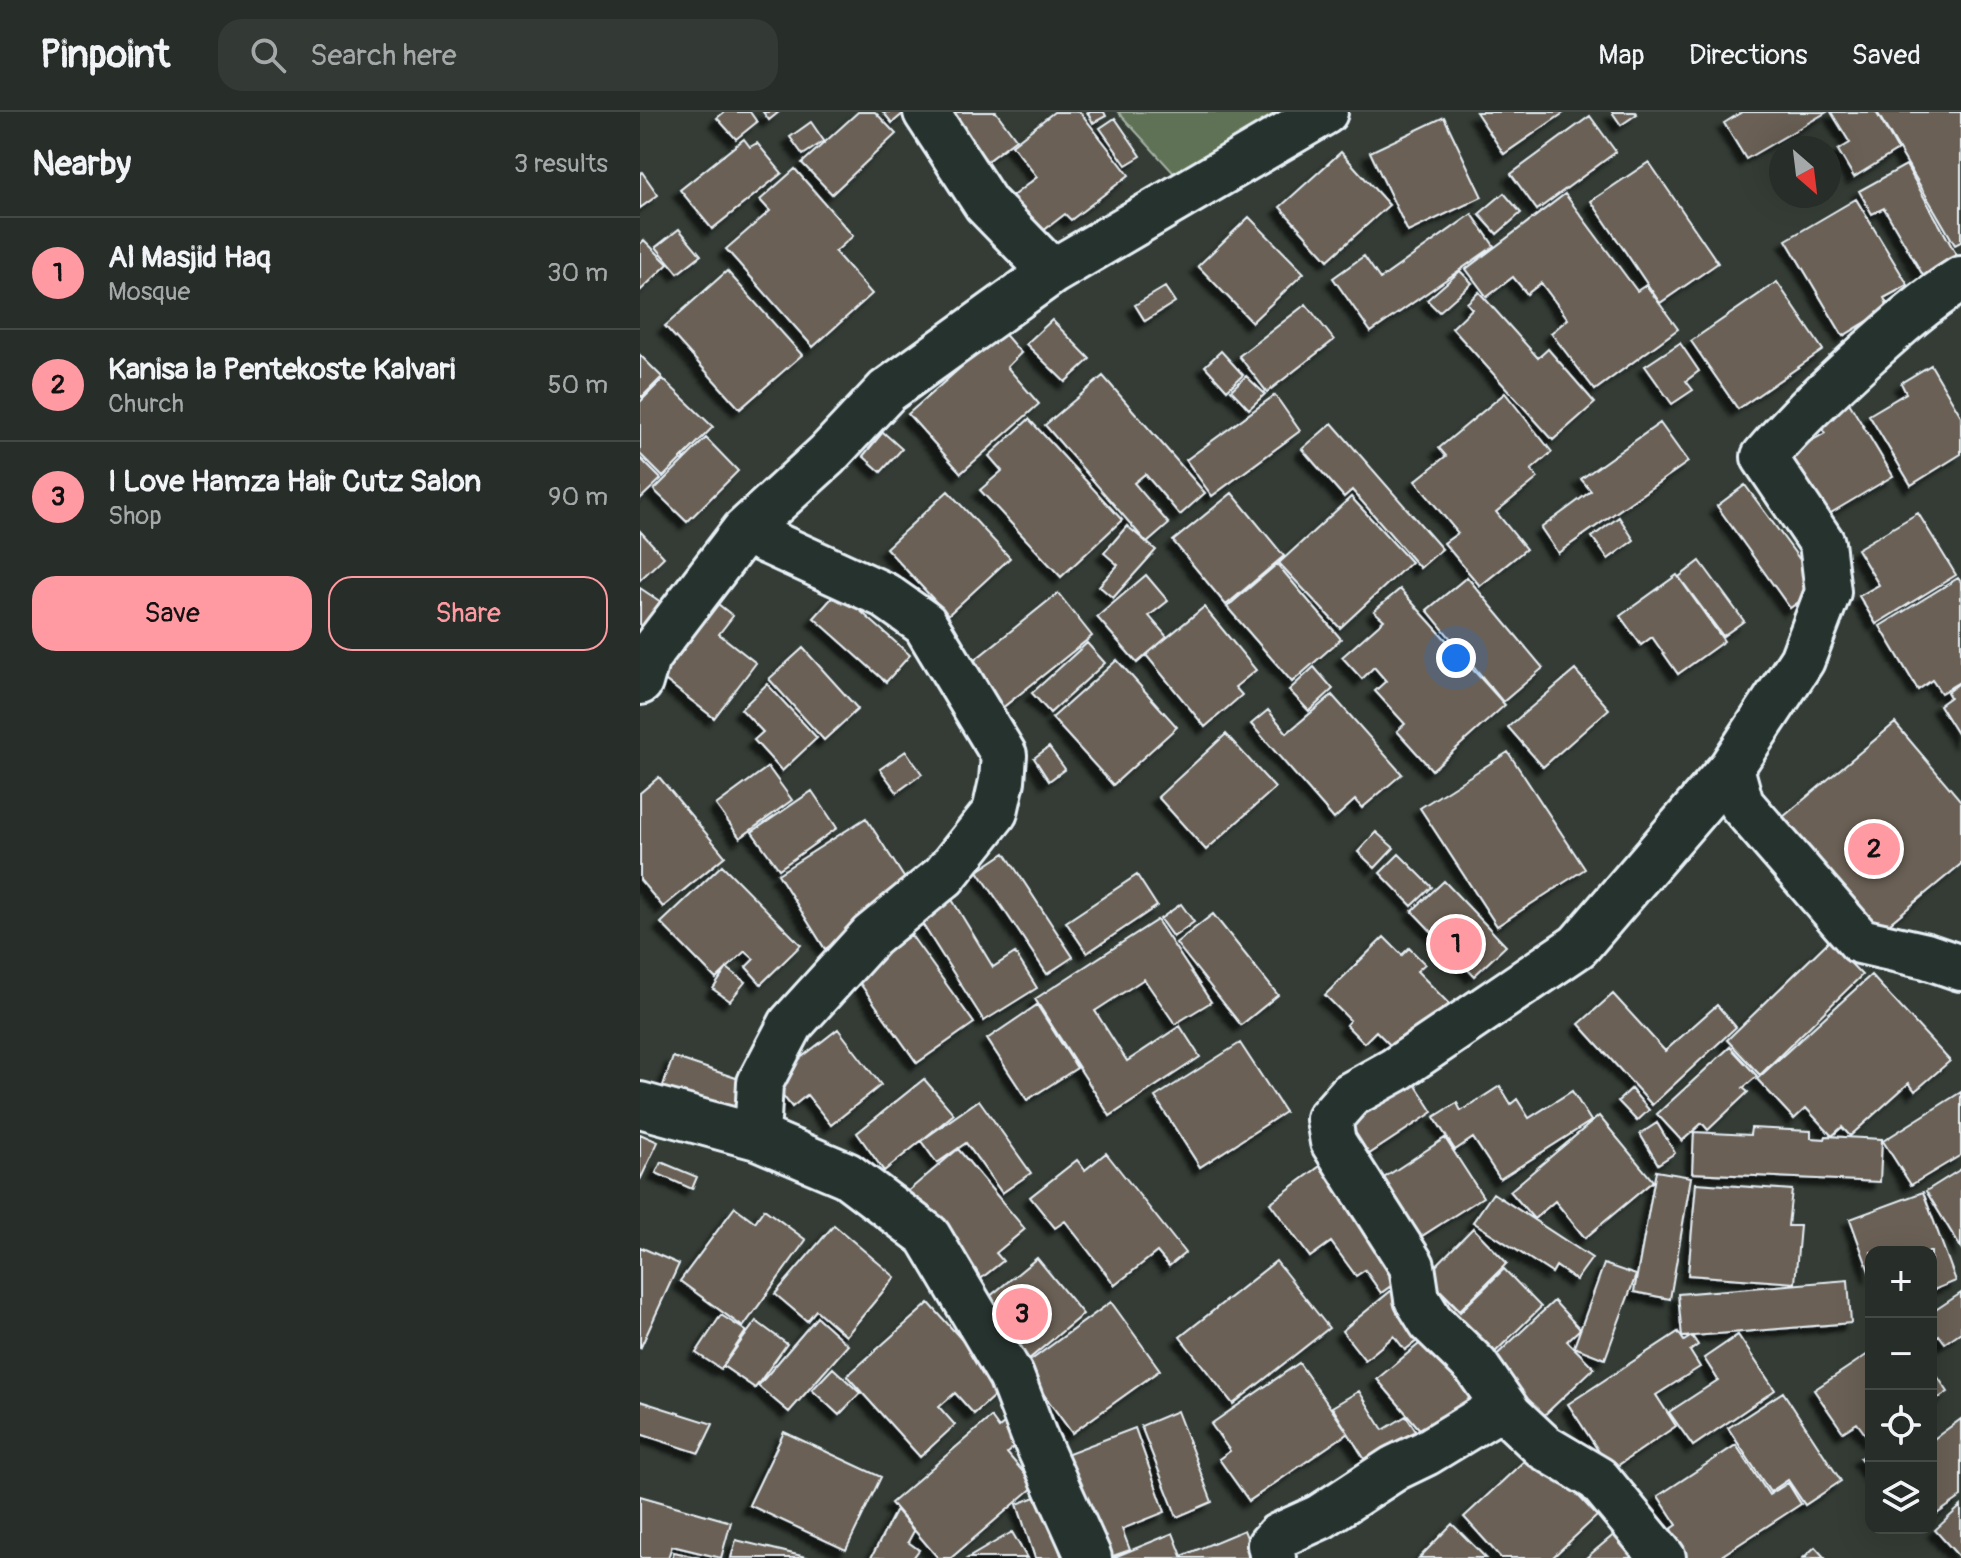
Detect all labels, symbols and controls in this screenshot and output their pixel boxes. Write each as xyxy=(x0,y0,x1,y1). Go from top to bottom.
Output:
search box xyxy=(218,19,778,91)
text: Pinpoint xyxy=(40,31,170,79)
icon: search xyxy=(246,33,290,77)
text: Search here xyxy=(310,37,457,74)
text: Map xyxy=(1598,38,1645,73)
text: Directions xyxy=(1689,38,1808,73)
text: Saved xyxy=(1852,38,1921,73)
north arrow xyxy=(1769,136,1841,208)
text: Nearby xyxy=(32,143,131,186)
text: 3 results xyxy=(514,148,608,180)
text: Al Masjid Haq xyxy=(108,239,271,276)
text: 1 xyxy=(53,257,63,289)
text: 30 m xyxy=(547,257,608,289)
text: Mosque xyxy=(108,276,190,308)
text: Kanisa la Pentekoste Kalvari xyxy=(108,351,455,388)
text: 2 xyxy=(51,369,65,401)
text: 50 m xyxy=(547,369,608,401)
text: Church xyxy=(108,388,184,420)
text: I Love Hamza Hair Cutz Salon xyxy=(108,463,481,500)
text: 3 xyxy=(51,481,65,513)
text: 90 m xyxy=(548,481,608,513)
text: Shop xyxy=(108,500,162,532)
button: Save xyxy=(32,576,312,651)
button: Share xyxy=(328,576,608,651)
your location xyxy=(1436,638,1476,678)
pin: 2 xyxy=(1848,819,1900,879)
pin: 1 xyxy=(1430,914,1482,974)
map controls xyxy=(1865,1246,1937,1534)
button: + xyxy=(1865,1246,1937,1318)
pin: 3 xyxy=(996,1284,1048,1344)
button: − xyxy=(1865,1318,1937,1390)
button: locate xyxy=(1865,1390,1937,1462)
button: layers xyxy=(1865,1462,1937,1534)

